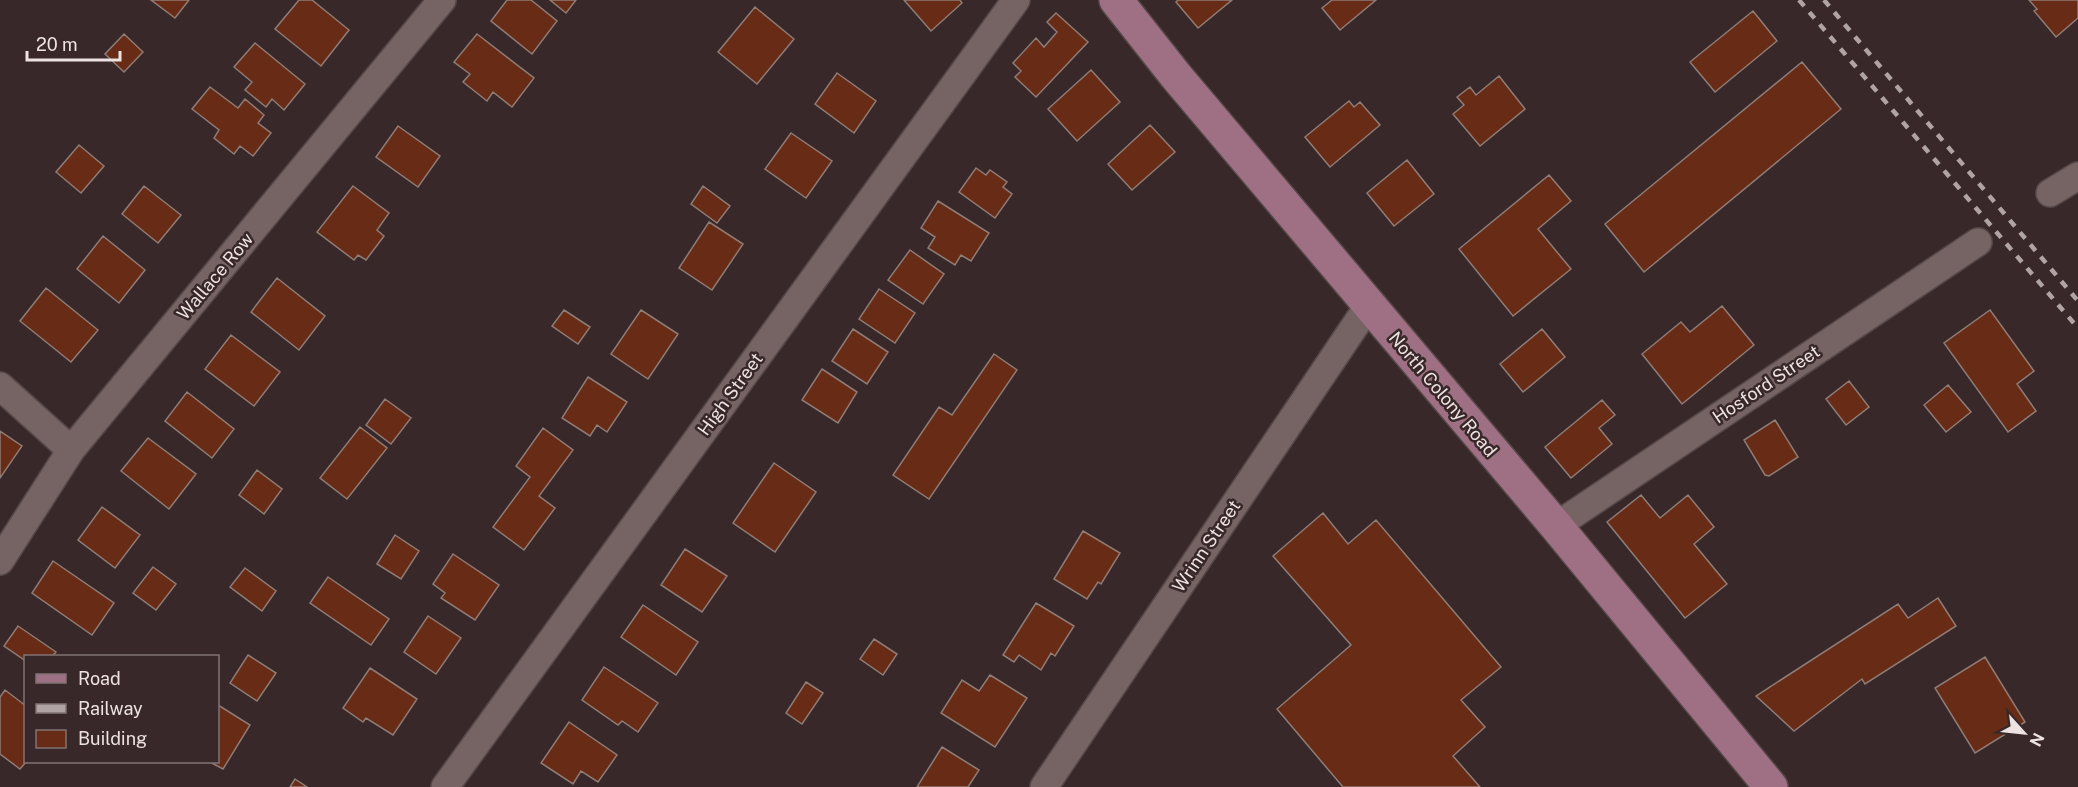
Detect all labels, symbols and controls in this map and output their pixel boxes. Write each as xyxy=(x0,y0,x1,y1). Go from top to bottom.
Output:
scale bar xyxy=(27,24,120,62)
text: 20 m xyxy=(36,34,78,55)
street label: Wallace Row xyxy=(173,228,257,324)
street label: North Colony Road xyxy=(1385,327,1501,461)
street label: Hosford Street xyxy=(1708,340,1824,428)
street label: High Street xyxy=(693,349,767,439)
street label: Wrinn Street xyxy=(1168,496,1244,596)
legend xyxy=(24,655,219,763)
text: Road xyxy=(78,668,121,689)
text: Railway xyxy=(78,698,143,719)
north arrow xyxy=(1994,703,2054,763)
text: Building xyxy=(78,728,147,749)
text: N xyxy=(2026,730,2048,749)

